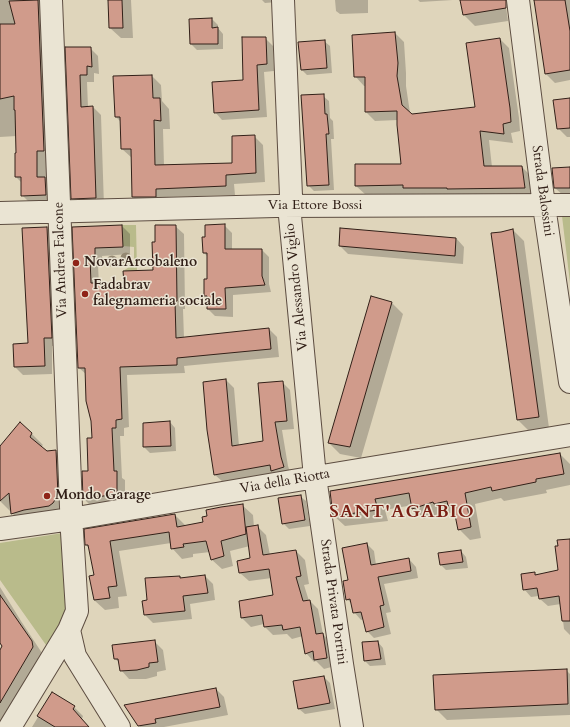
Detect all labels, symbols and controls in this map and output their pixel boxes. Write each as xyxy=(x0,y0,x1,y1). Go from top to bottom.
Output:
street label: Strada Balossini xyxy=(527,144,557,238)
street label: Via Ettore Bossi xyxy=(268,198,362,214)
street label: Via Andrea Falcone xyxy=(51,201,71,319)
street label: Via Alessandro Viglio xyxy=(282,222,312,352)
place label: NovarArcobaleno xyxy=(84,255,197,271)
marker: NovarArcobaleno xyxy=(71,258,81,268)
place label: Fadabrav falegnameria sociale xyxy=(93,278,222,310)
marker: Fadabrav falegnameria sociale xyxy=(80,289,90,299)
street label: Via della Riotta xyxy=(239,466,331,498)
place label: Mondo Garage xyxy=(55,488,151,504)
marker: Mondo Garage xyxy=(42,491,52,501)
district label: SANT'AGABIO xyxy=(329,502,475,524)
street label: Strada Privata Porrini xyxy=(316,538,350,666)

